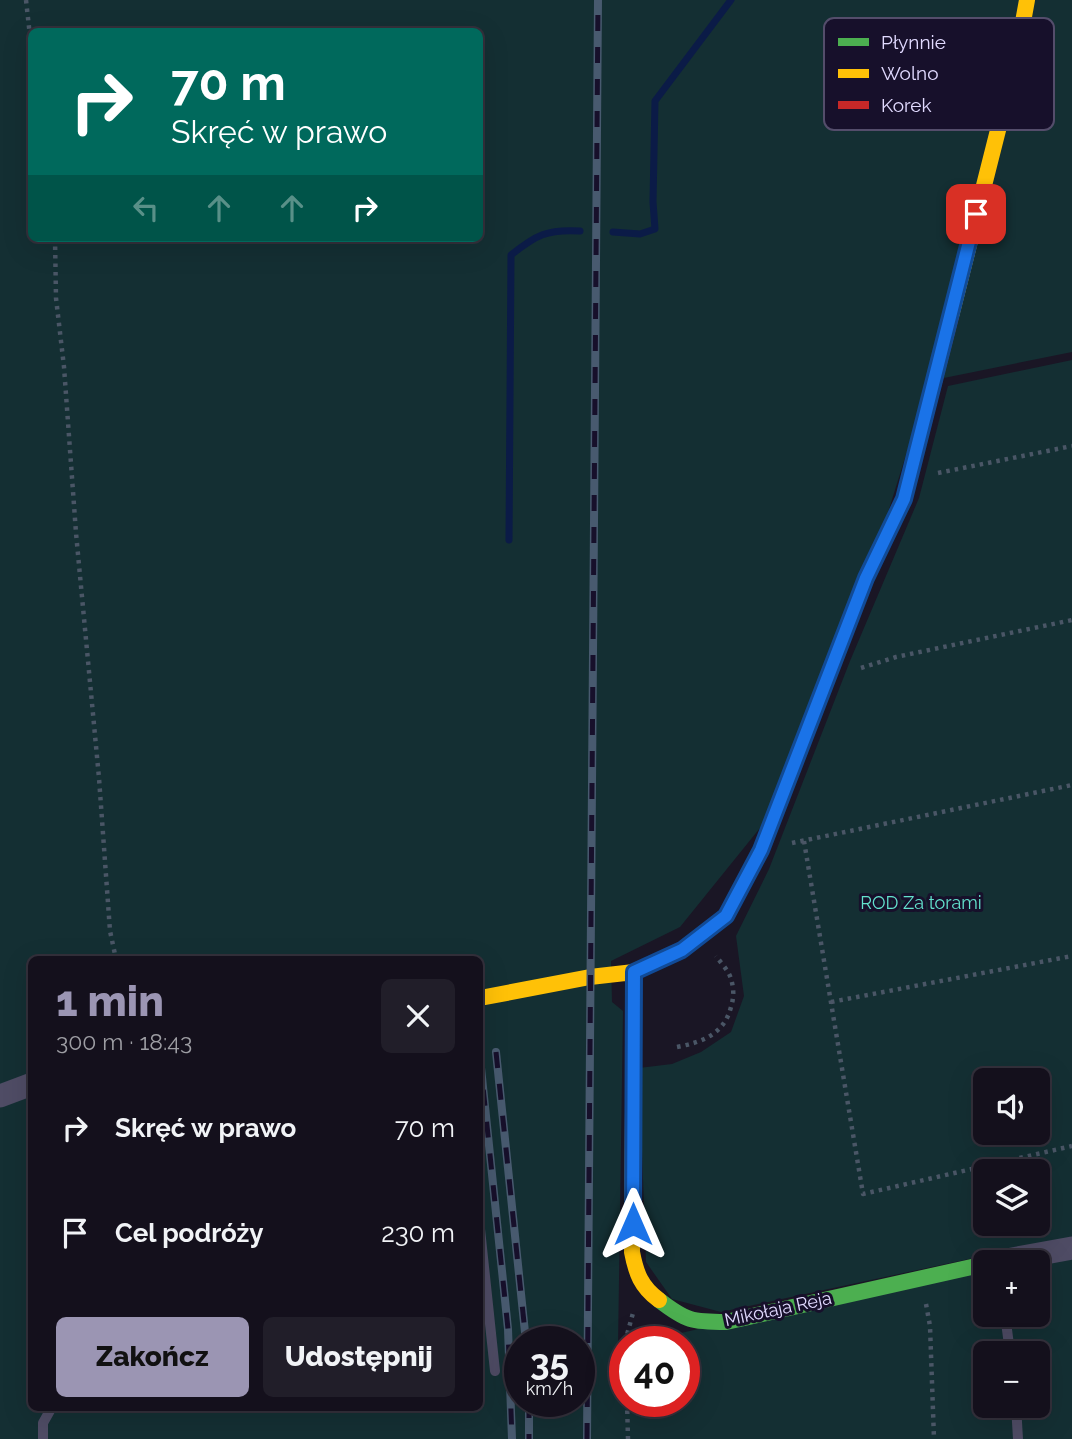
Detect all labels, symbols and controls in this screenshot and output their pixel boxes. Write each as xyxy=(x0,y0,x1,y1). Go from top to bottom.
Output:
legend xyxy=(824,18,1054,130)
text: Płynnie xyxy=(881,31,946,53)
text: 70 m xyxy=(171,54,286,111)
icon: right xyxy=(56,56,147,147)
text: Wolno xyxy=(881,62,938,84)
text: Korek xyxy=(881,94,932,116)
text: Skręć w prawo xyxy=(171,113,387,150)
pin xyxy=(946,184,1006,244)
icon: left xyxy=(127,189,165,227)
icon: ahead xyxy=(200,189,238,227)
icon: ahead xyxy=(273,189,311,227)
icon: right xyxy=(346,189,384,227)
icon: arrive xyxy=(957,195,995,233)
park label: ROD Za torami xyxy=(860,892,982,913)
text: 1 min xyxy=(56,977,164,1026)
button: close xyxy=(381,979,455,1053)
text: 300 m · 18:43 xyxy=(56,1028,192,1055)
map controls xyxy=(973,1068,1050,1418)
button: sound xyxy=(973,1068,1050,1145)
icon: right xyxy=(56,1109,94,1147)
text: Skręć w prawo xyxy=(115,1113,296,1143)
text: 70 m xyxy=(395,1113,455,1143)
button: layers xyxy=(973,1159,1050,1236)
position arrow xyxy=(596,1187,670,1261)
icon: arrive xyxy=(56,1214,94,1252)
text: Cel podróży xyxy=(115,1218,264,1248)
text: 230 m xyxy=(381,1218,455,1248)
button: + xyxy=(973,1250,1050,1327)
street label: Mikołaja Reja xyxy=(722,1287,833,1330)
button: Zakończ xyxy=(56,1317,249,1397)
button: Udostępnij xyxy=(263,1317,455,1397)
speed limit sign: 40 xyxy=(609,1326,700,1417)
button: − xyxy=(973,1341,1050,1418)
text: 35 xyxy=(530,1342,569,1383)
text: km/h xyxy=(526,1378,573,1399)

